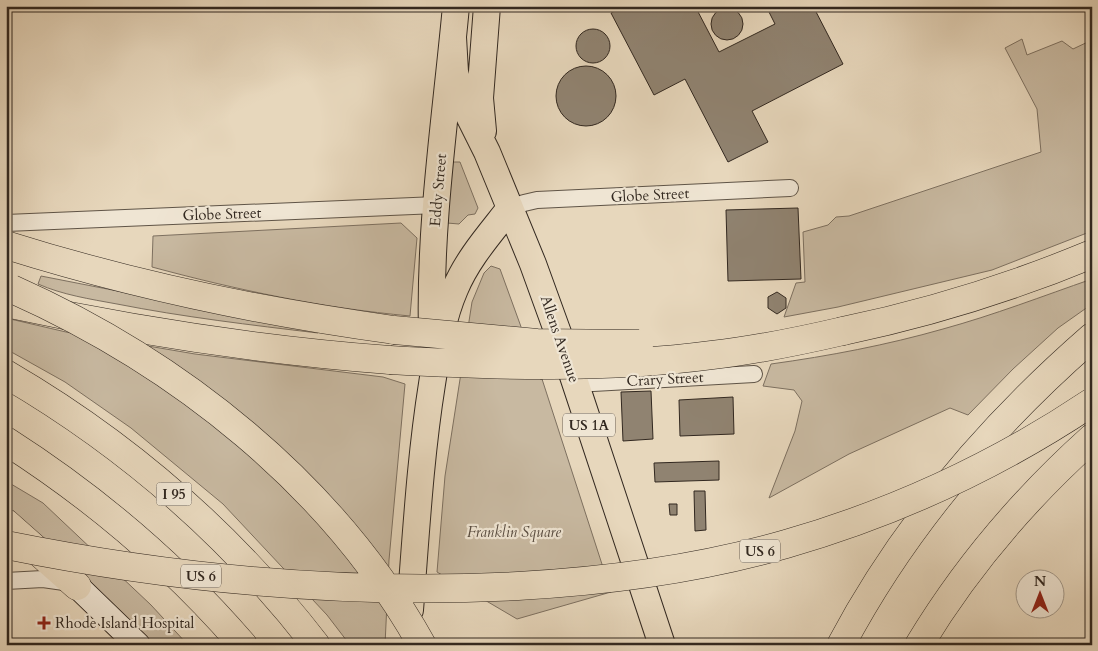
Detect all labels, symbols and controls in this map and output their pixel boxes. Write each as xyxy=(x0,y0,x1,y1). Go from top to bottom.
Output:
street label: Eddy Street xyxy=(425,152,451,227)
street label: Globe Street xyxy=(610,183,690,207)
street label: Globe Street xyxy=(182,203,262,225)
street label: Allens Avenue xyxy=(536,293,584,386)
street label: Crary Street xyxy=(626,367,704,391)
road number: US 1A xyxy=(563,414,615,436)
road number: I 95 xyxy=(156,482,192,506)
park label: Franklin Square xyxy=(467,522,561,542)
road number: US 6 xyxy=(740,540,780,562)
road number: US 6 xyxy=(181,564,221,588)
north arrow xyxy=(1016,568,1066,618)
text: N xyxy=(1034,572,1046,591)
place label: Rhode Island Hospital xyxy=(55,613,195,633)
marker: Rhode Island Hospital xyxy=(37,616,51,630)

